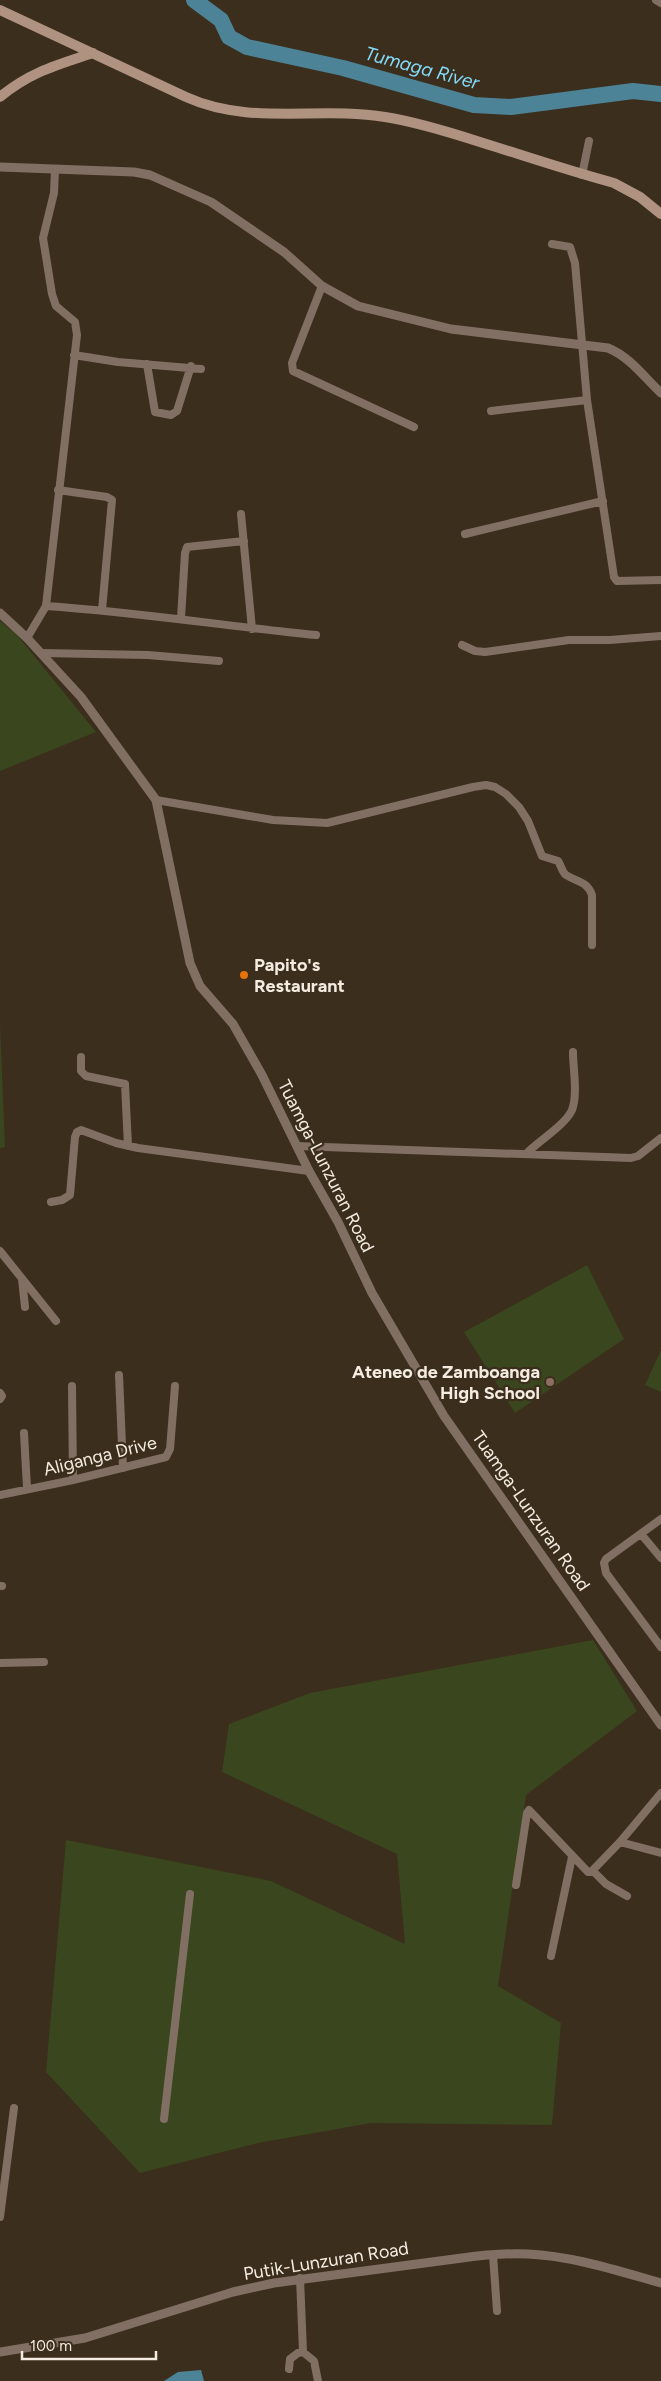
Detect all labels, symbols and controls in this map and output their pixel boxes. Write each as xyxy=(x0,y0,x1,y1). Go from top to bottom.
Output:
water label: Tumaga River xyxy=(362,42,482,94)
place label: Papito's Restaurant xyxy=(254,954,345,997)
marker: Papito's Restaurant xyxy=(238,969,250,981)
street label: Tuamga-Lunzuran Road xyxy=(273,1076,379,1256)
place label: Ateneo de Zamboanga High School xyxy=(352,1361,540,1404)
marker: Ateneo de Zamboanga High School xyxy=(544,1376,556,1388)
street label: Tuamga-Lunzuran Road xyxy=(467,1427,595,1595)
street label: Aliganga Drive xyxy=(41,1431,159,1481)
street label: Putik-Lunzuran Road xyxy=(242,2237,410,2285)
scale bar xyxy=(22,2328,156,2360)
text: 100 m xyxy=(30,2337,72,2355)

